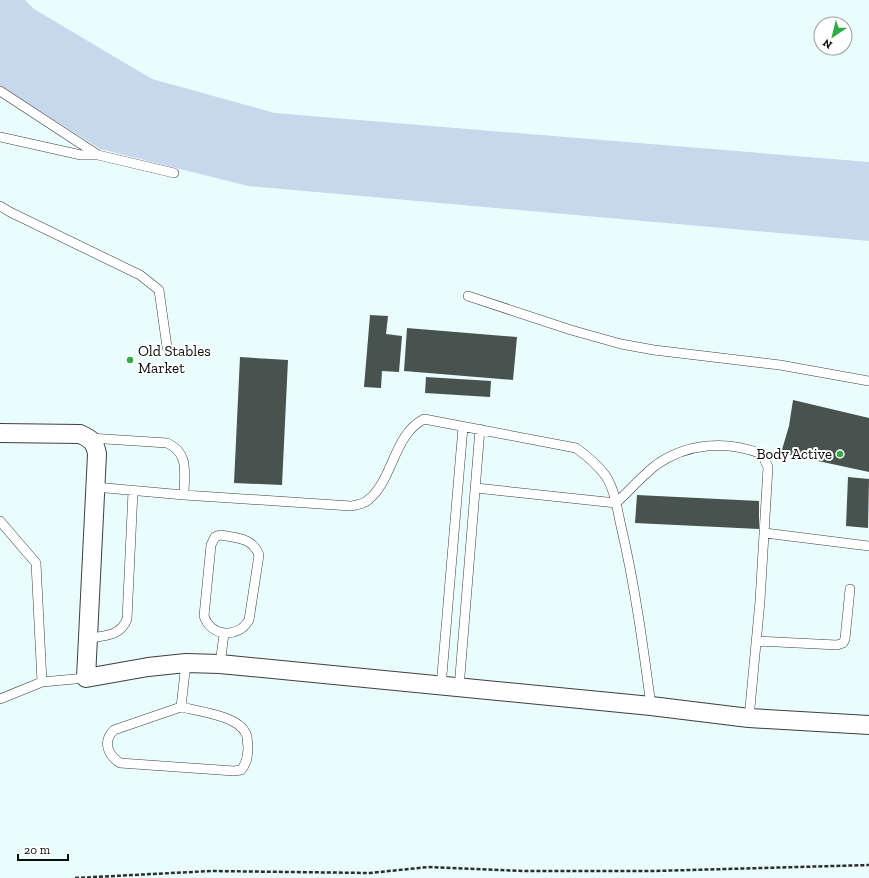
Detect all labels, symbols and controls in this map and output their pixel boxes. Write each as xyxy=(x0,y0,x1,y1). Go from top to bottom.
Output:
north arrow xyxy=(813,16,853,56)
text: N xyxy=(820,36,835,52)
place label: Old Stables Market xyxy=(138,342,211,377)
marker: Old Stables Market xyxy=(125,355,135,365)
place label: Body Active xyxy=(756,445,832,463)
marker: Body Active xyxy=(835,449,845,459)
scale bar xyxy=(18,836,68,862)
text: 20 m xyxy=(24,843,51,857)

